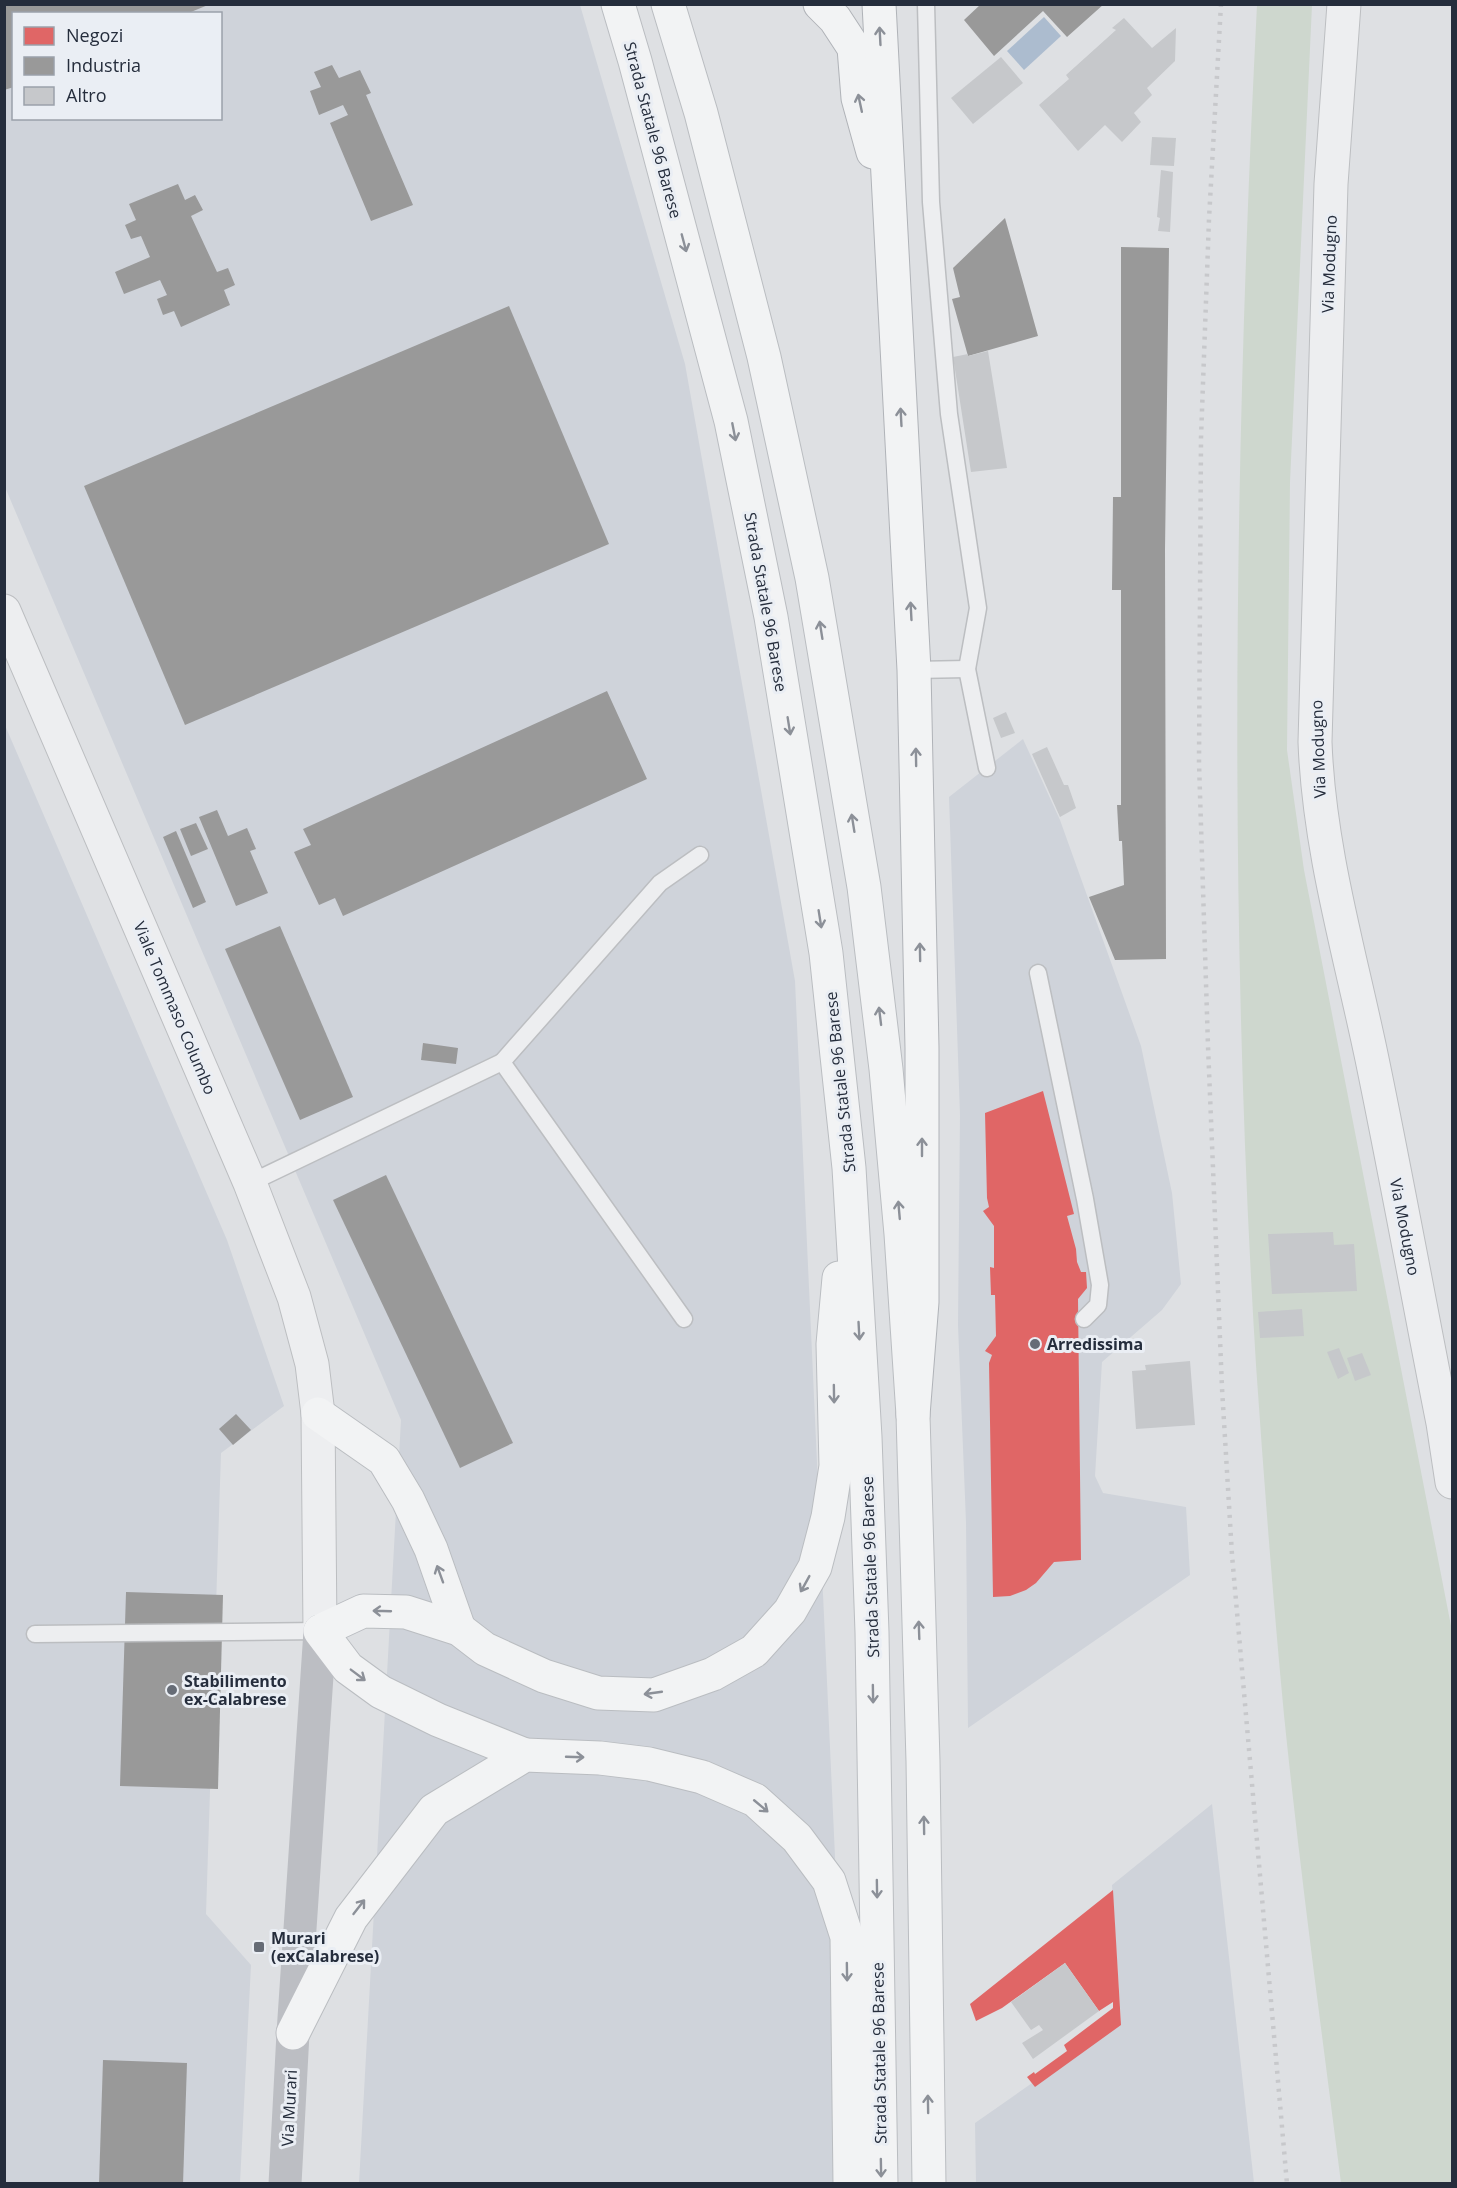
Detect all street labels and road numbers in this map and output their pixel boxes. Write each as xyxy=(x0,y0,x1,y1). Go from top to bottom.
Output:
street label: Strada Statale 96 Barese xyxy=(619,39,687,221)
street label: Via Modugno xyxy=(1316,214,1342,314)
street label: Strada Statale 96 Barese xyxy=(739,511,793,693)
street label: Via Modugno xyxy=(1305,699,1331,799)
street label: Viale Tommaso Columbo xyxy=(129,918,221,1098)
street label: Strada Statale 96 Barese xyxy=(820,990,860,1174)
street label: Via Modugno xyxy=(1385,1177,1425,1277)
street label: Strada Statale 96 Barese xyxy=(856,1476,884,1658)
street label: Strada Statale 96 Barese xyxy=(866,1962,892,2144)
street label: Via Murari xyxy=(276,2069,302,2147)

